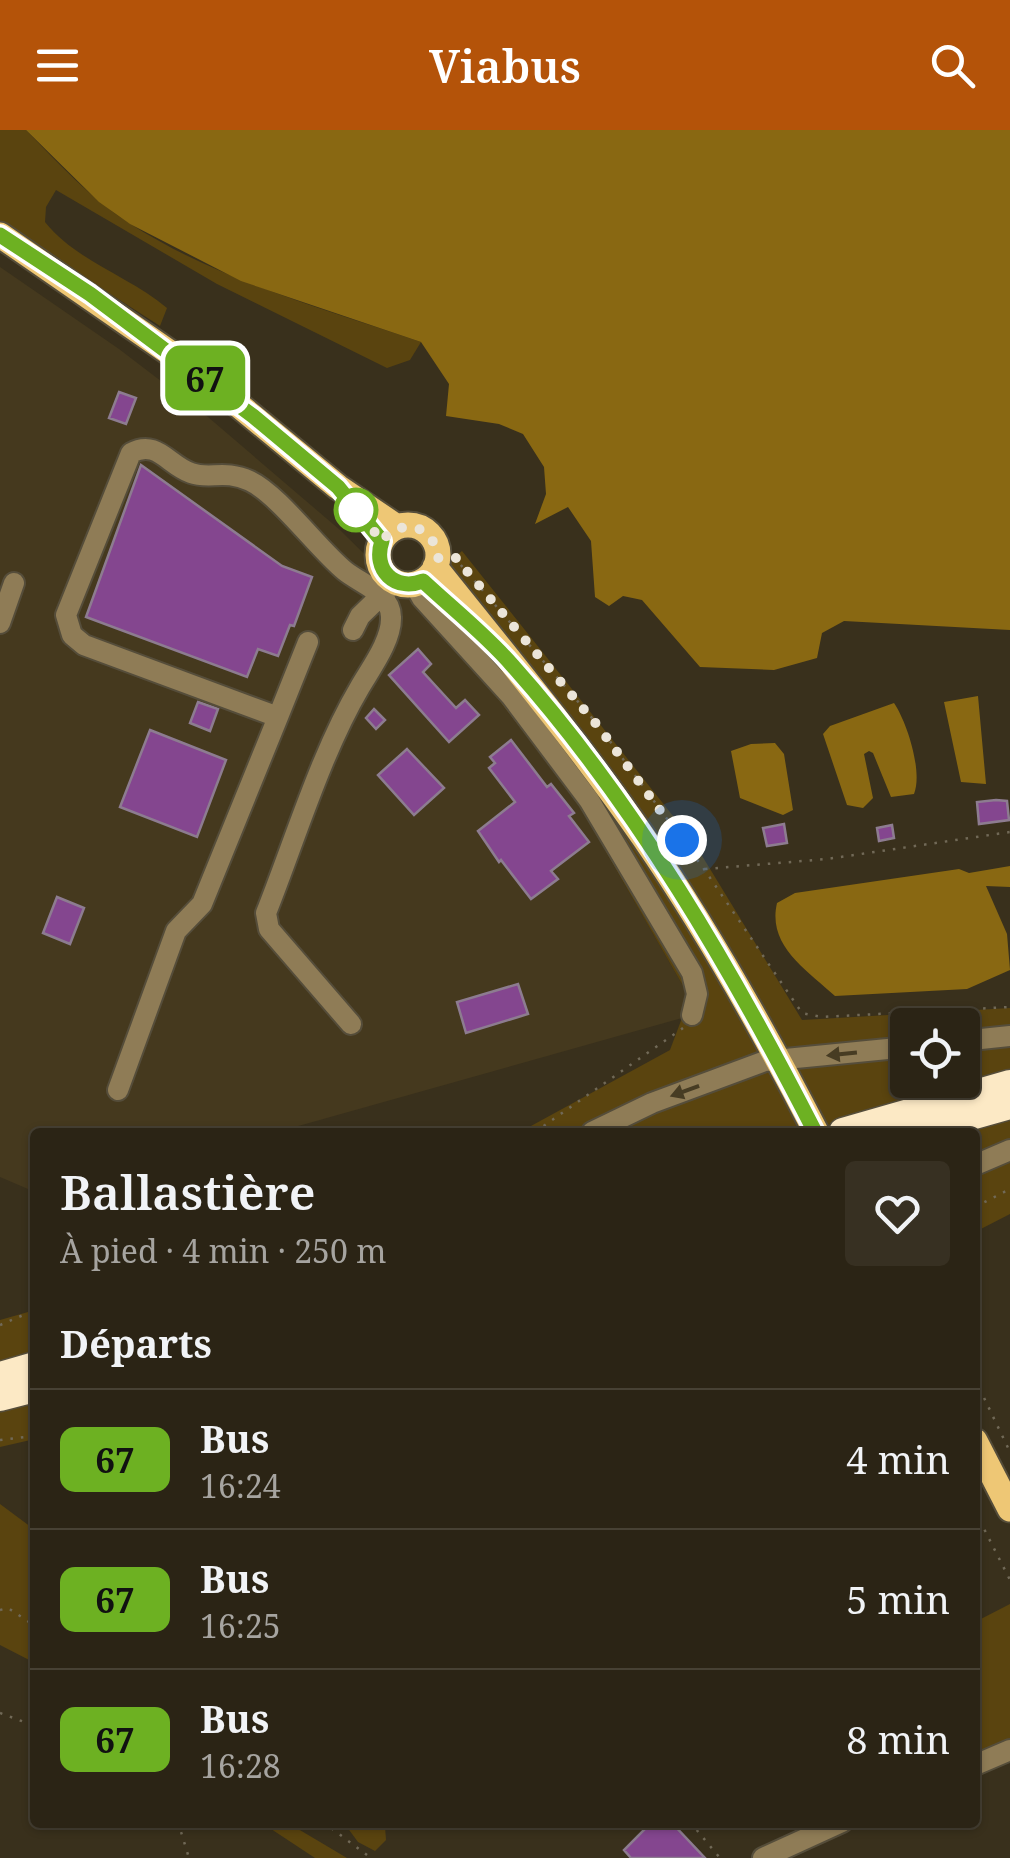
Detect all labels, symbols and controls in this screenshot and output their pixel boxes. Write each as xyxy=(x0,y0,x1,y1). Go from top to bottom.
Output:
text: Viabus xyxy=(429,35,581,96)
icon: menu xyxy=(30,38,85,93)
icon: search xyxy=(925,38,980,93)
line badge: 67 xyxy=(160,346,250,410)
text: 67 xyxy=(185,355,225,402)
unlabelled marker xyxy=(335,489,377,531)
your location xyxy=(657,815,707,865)
map controls xyxy=(890,1008,980,1098)
button: locate xyxy=(890,1008,980,1098)
one-way arrow xyxy=(826,1046,858,1062)
one-way arrow xyxy=(670,1084,700,1099)
text: Ballastière xyxy=(60,1159,315,1224)
button: heart xyxy=(845,1161,950,1266)
text: À pied · 4 min · 250 m xyxy=(60,1229,386,1272)
text: Départs xyxy=(60,1317,212,1369)
text: Bus xyxy=(200,1412,269,1464)
text: 4 min xyxy=(846,1433,950,1485)
text: 67 xyxy=(95,1436,135,1483)
text: 16:24 xyxy=(200,1464,281,1507)
text: Bus xyxy=(200,1552,269,1604)
text: 5 min xyxy=(846,1573,950,1625)
text: 67 xyxy=(95,1576,135,1623)
text: 16:25 xyxy=(200,1604,281,1647)
text: Bus xyxy=(200,1692,269,1744)
text: 8 min xyxy=(846,1713,950,1765)
text: 67 xyxy=(95,1716,135,1763)
text: 16:28 xyxy=(200,1744,281,1787)

